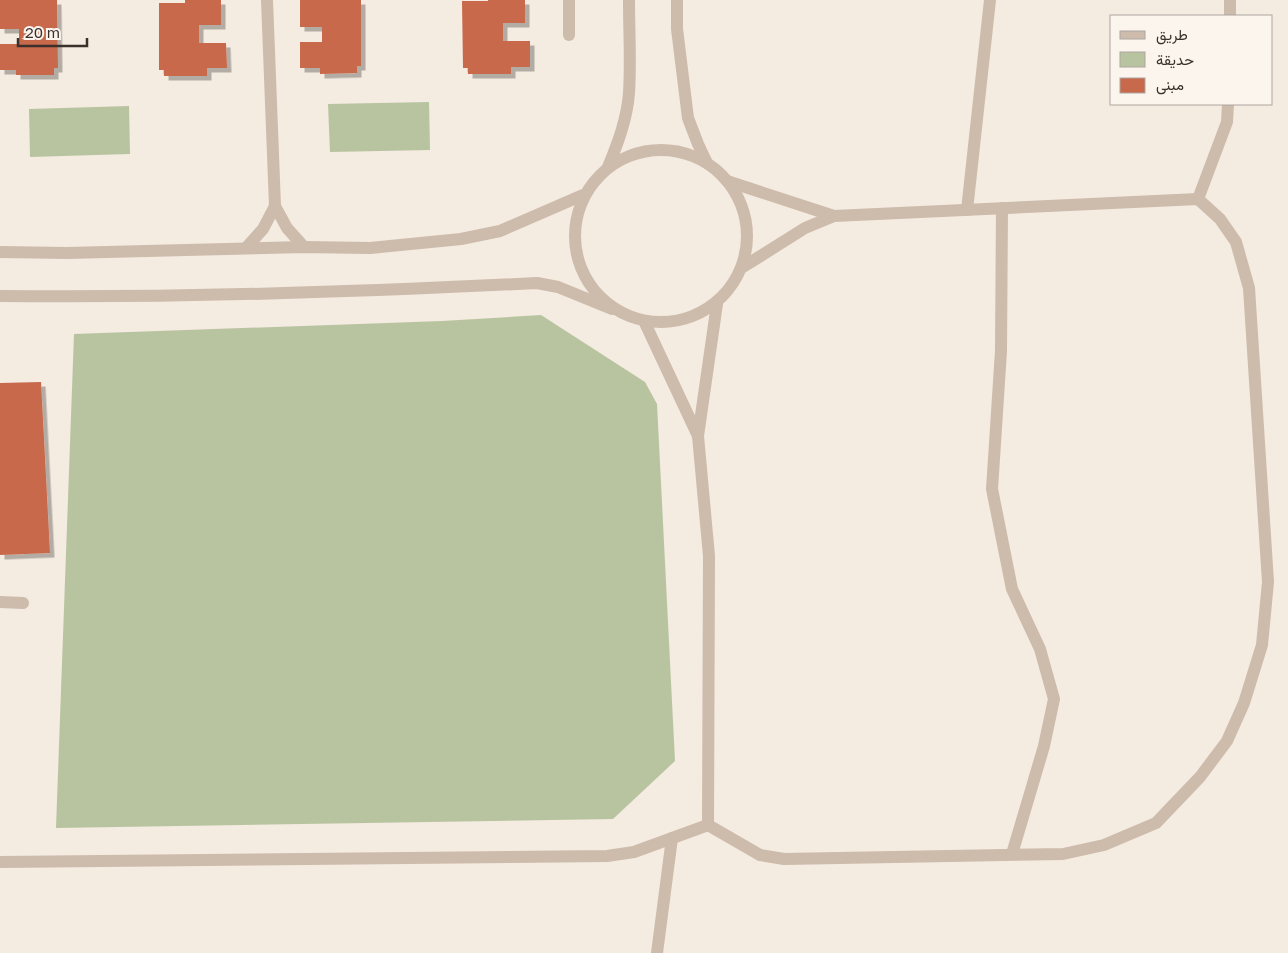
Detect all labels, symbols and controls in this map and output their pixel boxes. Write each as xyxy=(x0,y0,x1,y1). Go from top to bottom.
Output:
scale bar xyxy=(18,15,86,47)
legend xyxy=(1110,15,1273,105)
text: 20 m xyxy=(25,23,60,41)
text: طريق xyxy=(1156,25,1188,45)
text: حديقة xyxy=(1156,50,1194,69)
text: مبنى xyxy=(1156,75,1184,95)

